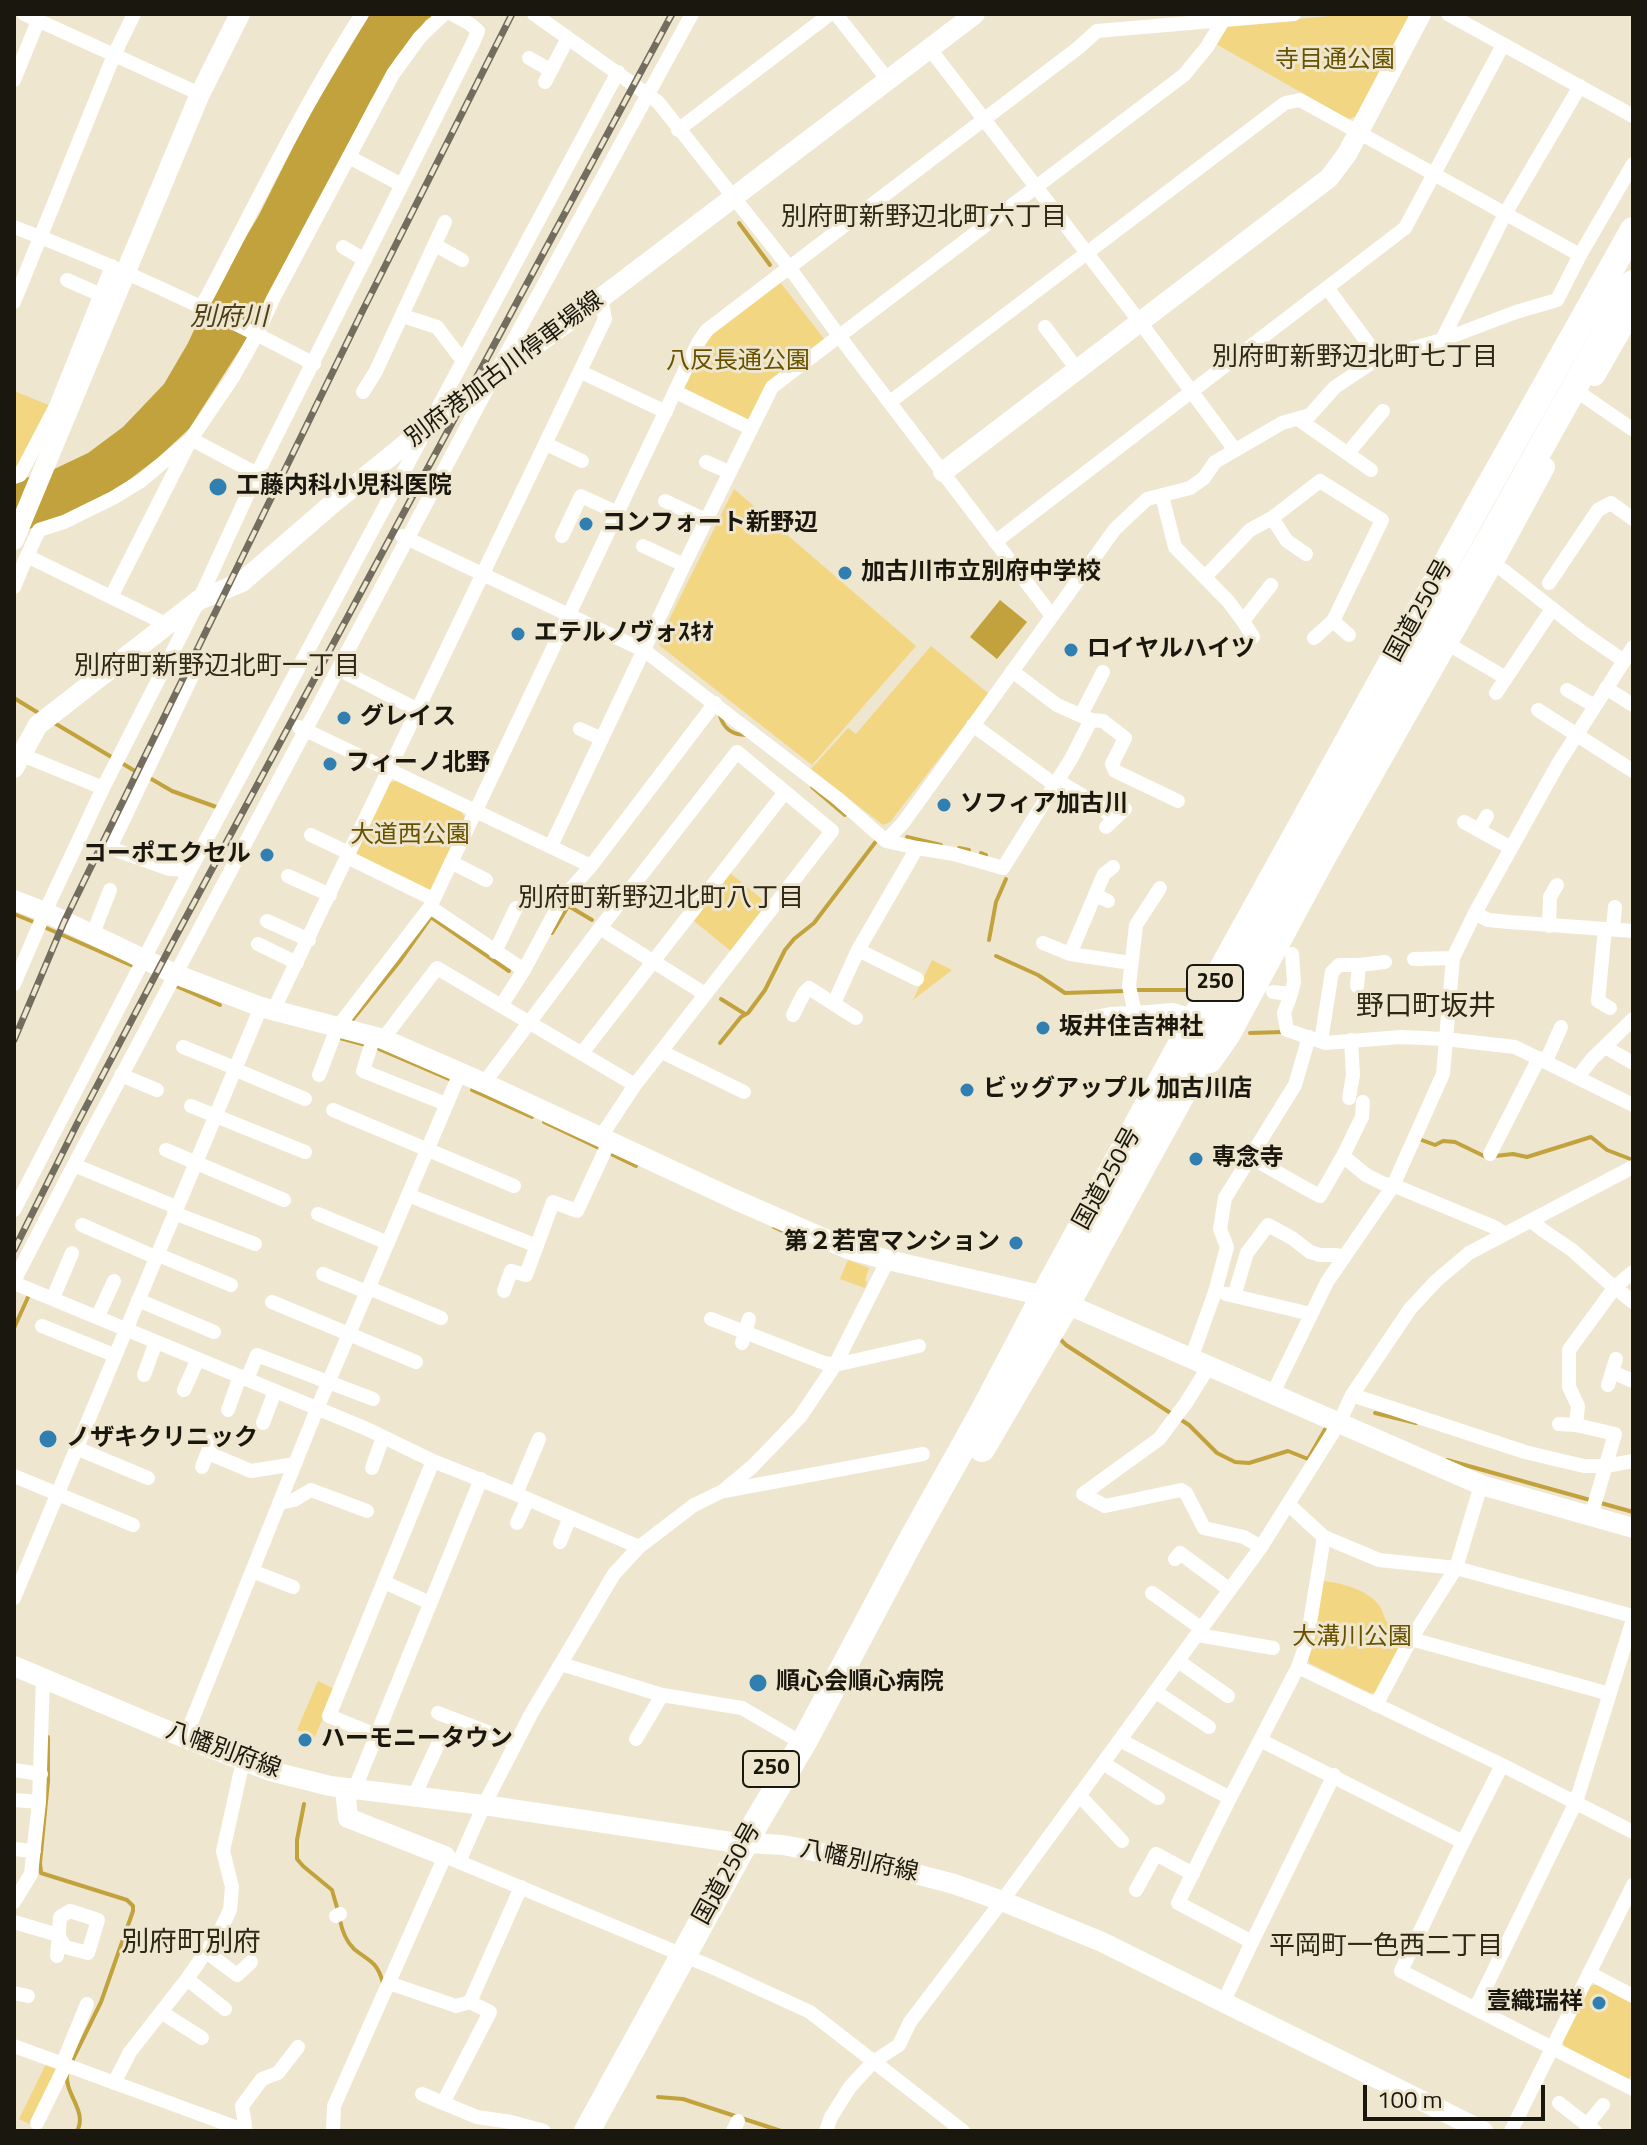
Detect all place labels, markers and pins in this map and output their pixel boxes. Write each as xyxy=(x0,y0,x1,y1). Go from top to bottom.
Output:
place label: 工藤内科小児科医院 xyxy=(236,473,452,501)
marker: 工藤内科小児科医院 xyxy=(207,476,229,498)
place label: コンフォート新野辺 xyxy=(602,510,818,538)
marker: コンフォート新野辺 xyxy=(577,515,595,533)
place label: 加古川市立別府中学校 xyxy=(861,559,1101,587)
marker: 加古川市立別府中学校 xyxy=(836,564,854,582)
place label: エテルノヴォｽｷｵ xyxy=(534,620,714,648)
marker: エテルノヴォｽｷｵ xyxy=(509,625,527,643)
place label: ロイヤルハイツ xyxy=(1087,636,1255,664)
marker: ロイヤルハイツ xyxy=(1062,641,1080,659)
place label: グレイス xyxy=(360,704,456,732)
marker: グレイス xyxy=(335,709,353,727)
place label: フィーノ北野 xyxy=(346,750,490,778)
marker: フィーノ北野 xyxy=(321,755,339,773)
place label: ソフィア加古川 xyxy=(960,791,1128,819)
marker: ソフィア加古川 xyxy=(935,796,953,814)
place label: コーポエクセル xyxy=(83,841,251,869)
marker: コーポエクセル xyxy=(258,846,276,864)
place label: 坂井住吉神社 xyxy=(1059,1014,1203,1042)
marker: 坂井住吉神社 xyxy=(1034,1019,1052,1037)
place label: ビッグアップル 加古川店 xyxy=(983,1076,1252,1104)
marker: ビッグアップル 加古川店 xyxy=(958,1081,976,1099)
place label: 専念寺 xyxy=(1212,1145,1284,1173)
marker: 専念寺 xyxy=(1187,1150,1205,1168)
place label: 第２若宮マンション xyxy=(784,1229,1000,1257)
marker: 第２若宮マンション xyxy=(1007,1234,1025,1252)
place label: ノザキクリニック xyxy=(66,1425,258,1453)
marker: ノザキクリニック xyxy=(37,1428,59,1450)
place label: 順心会順心病院 xyxy=(776,1669,944,1697)
marker: 順心会順心病院 xyxy=(747,1672,769,1694)
place label: ハーモニータウン xyxy=(321,1726,513,1754)
marker: ハーモニータウン xyxy=(296,1731,314,1749)
place label: 壹織瑞祥 xyxy=(1487,1989,1583,2017)
marker: 壹織瑞祥 xyxy=(1590,1994,1608,2012)

